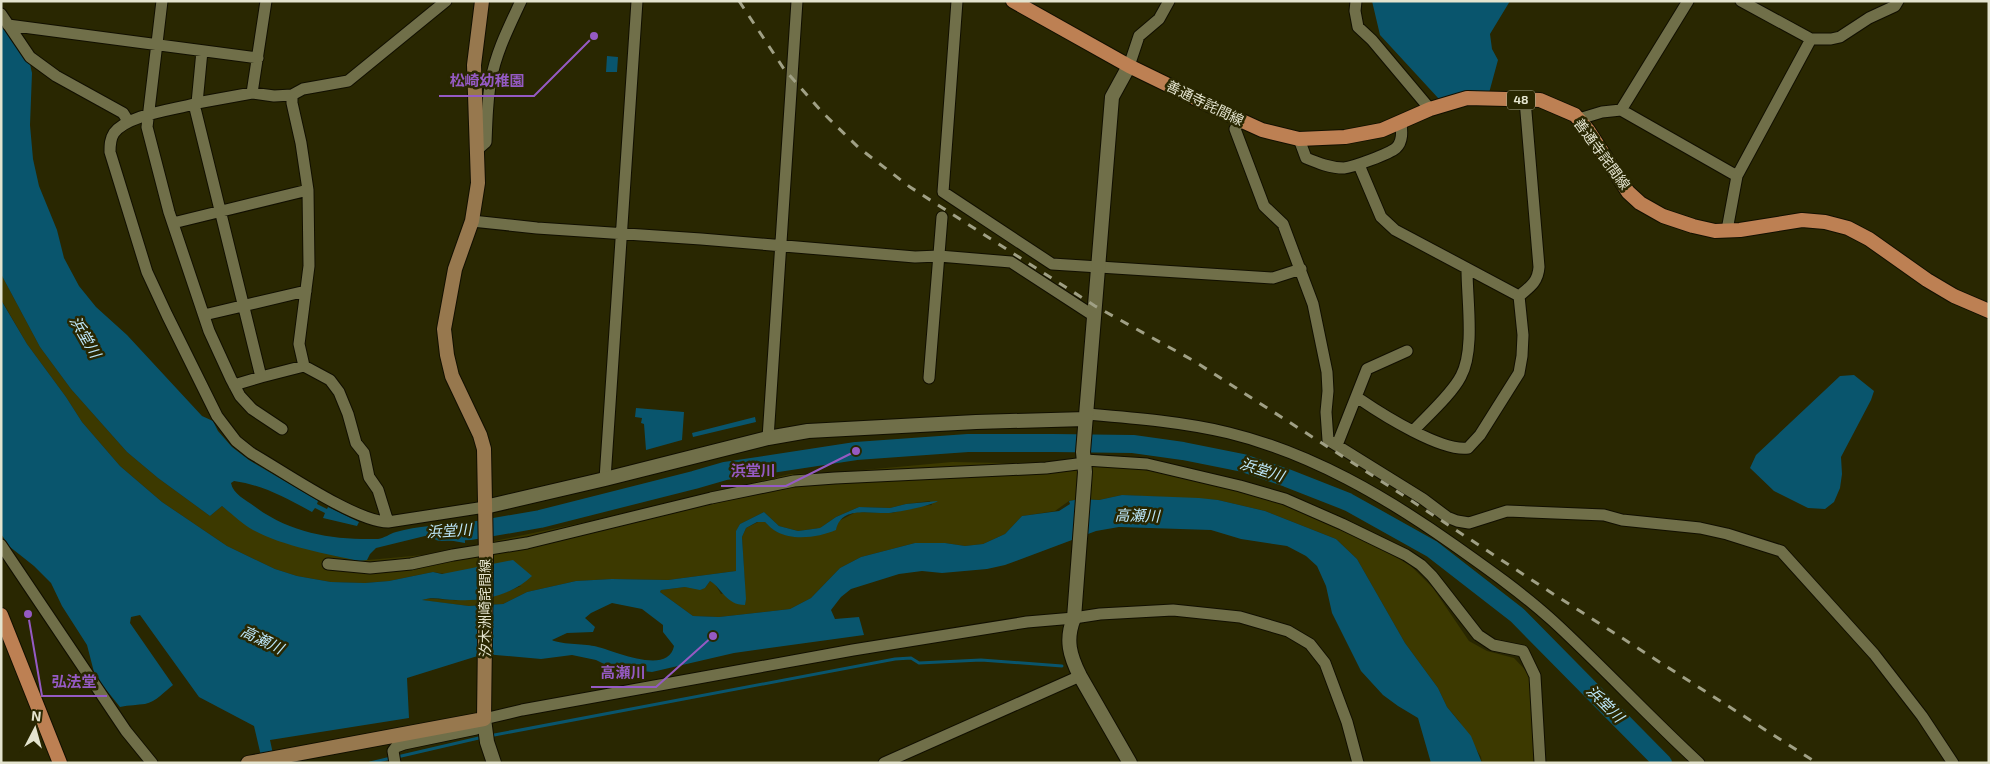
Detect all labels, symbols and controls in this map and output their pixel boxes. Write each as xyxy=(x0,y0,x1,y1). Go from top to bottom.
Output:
callout: 松崎幼稚園 xyxy=(439,66,534,96)
text: 松崎幼稚園 xyxy=(449,71,525,89)
street label: 善通寺詫間線 xyxy=(1164,76,1247,129)
road number: 48 xyxy=(1507,90,1535,110)
street label: 善通寺詫間線 xyxy=(1571,115,1634,193)
water label: 浜堂川 xyxy=(67,313,106,362)
water label: 浜堂川 xyxy=(1238,454,1288,485)
callout: 浜堂川 xyxy=(721,456,786,486)
text: 浜堂川 xyxy=(730,461,776,479)
water label: 高瀬川 xyxy=(1114,506,1162,524)
water label: 浜堂川 xyxy=(426,520,474,540)
street label: 汐木洲崎詫間線 xyxy=(476,559,493,657)
water label: 高瀬川 xyxy=(238,621,288,658)
callout: 高瀬川 xyxy=(591,657,656,687)
text: 高瀬川 xyxy=(600,663,646,681)
callout: 弘法堂 xyxy=(42,666,107,696)
text: 弘法堂 xyxy=(51,672,97,690)
water label: 浜堂川 xyxy=(1583,681,1629,727)
north arrow xyxy=(10,704,60,754)
text: N xyxy=(30,707,42,725)

